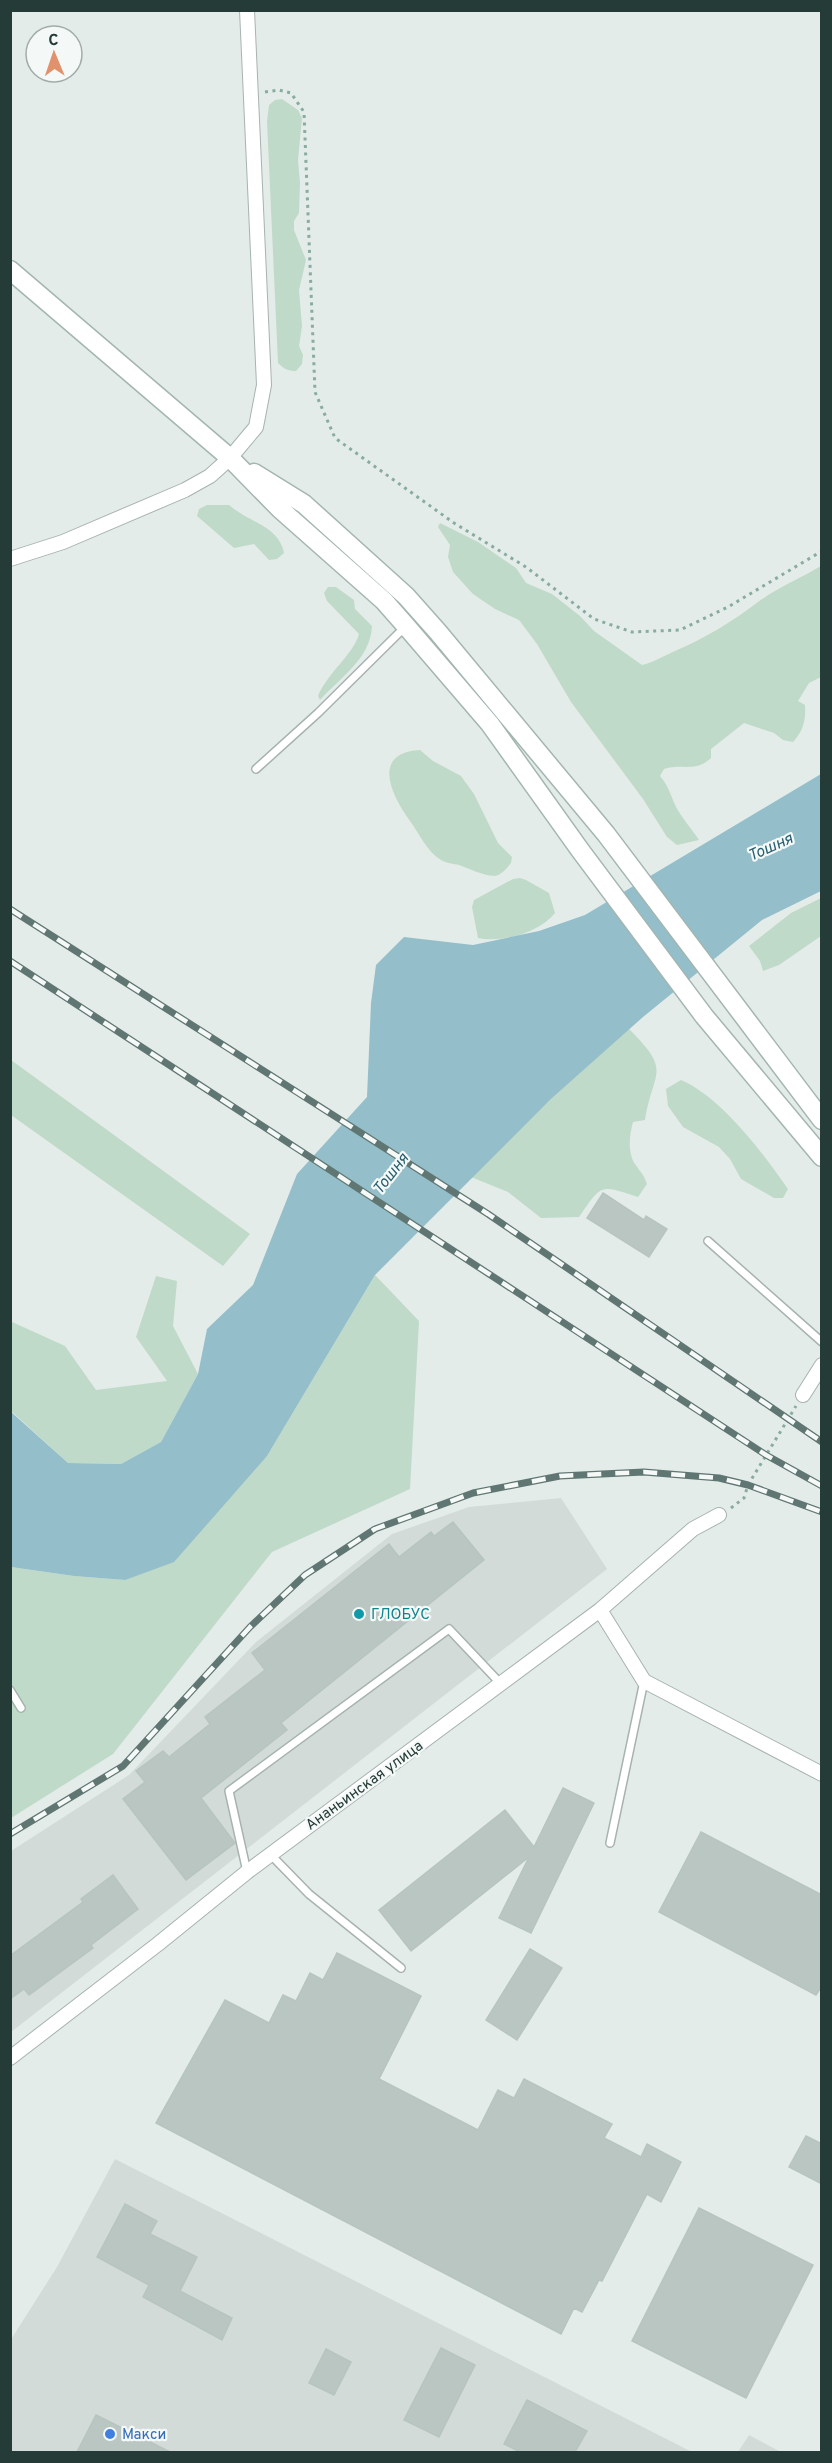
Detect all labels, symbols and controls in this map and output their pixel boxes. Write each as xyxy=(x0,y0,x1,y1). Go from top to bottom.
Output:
north arrow xyxy=(24,24,84,84)
text: С xyxy=(48,31,59,51)
water label: Тошня xyxy=(745,829,797,867)
water label: Тошня xyxy=(369,1149,414,1199)
place label: ГЛОБУС xyxy=(371,1606,430,1625)
marker: ГЛОБУС xyxy=(352,1607,366,1621)
street label: Ананьинская улица xyxy=(302,1737,427,1835)
place label: Макси xyxy=(122,2426,166,2445)
marker: Макси xyxy=(103,2427,117,2441)

